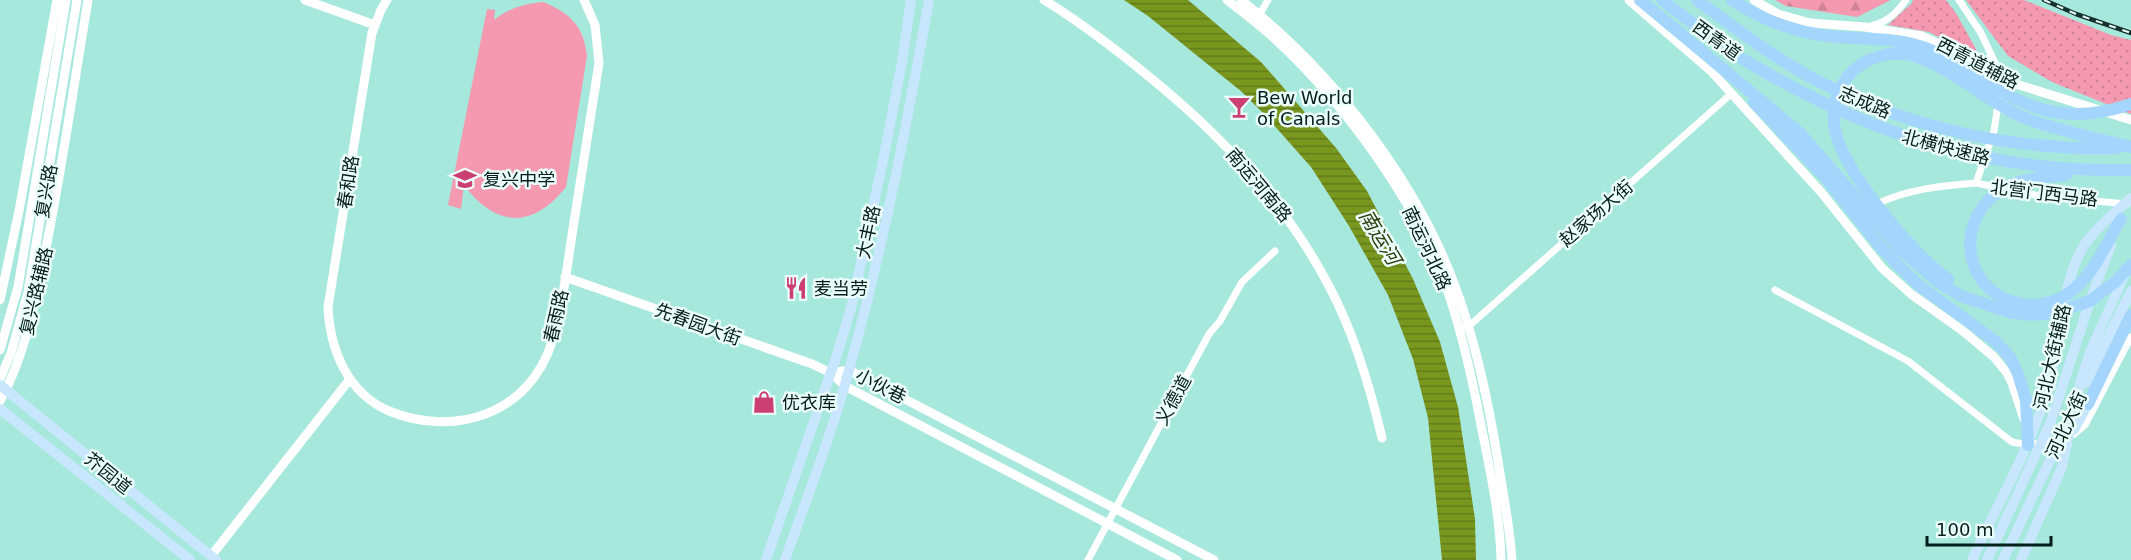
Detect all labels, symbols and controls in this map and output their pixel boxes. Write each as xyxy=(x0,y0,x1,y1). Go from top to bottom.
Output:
street label: 西青道 xyxy=(1689,16,1745,64)
street label: 西青道辅路 xyxy=(1933,33,2023,93)
street label: 志成路 xyxy=(1836,82,1894,122)
place label: Bew World of Canals xyxy=(1257,87,1352,129)
bar icon: Bew World of Canals xyxy=(1226,94,1252,120)
street label: 北横快速路 xyxy=(1900,125,1992,169)
street label: 南运河南路 xyxy=(1222,144,1296,226)
street label: 春和路 xyxy=(333,154,363,210)
street label: 复兴路 xyxy=(31,163,61,219)
school or university icon: 复兴中学 xyxy=(452,166,478,192)
place label: 复兴中学 xyxy=(483,169,555,190)
street label: 赵家场大街 xyxy=(1555,176,1637,250)
street label: 北营门西马路 xyxy=(1989,176,2099,210)
street label: 大丰路 xyxy=(852,203,884,261)
street label: 南运河北路 xyxy=(1398,203,1456,293)
water label: 南运河 xyxy=(1354,205,1408,272)
street label: 复兴路辅路 xyxy=(16,245,56,337)
restaurant icon: 麦当劳 xyxy=(783,275,809,301)
place label: 麦当劳 xyxy=(814,278,868,299)
street label: 春雨路 xyxy=(540,287,572,345)
street label: 先春园大街 xyxy=(652,299,744,349)
street label: 河北大街辅路 xyxy=(2030,302,2074,412)
street label: 小伙巷 xyxy=(852,364,910,408)
street label: 义德道 xyxy=(1151,371,1195,429)
street label: 河北大街 xyxy=(2041,388,2091,462)
shop icon: 优衣库 xyxy=(751,389,777,415)
place label: 优衣库 xyxy=(782,392,836,413)
street label: 芥园道 xyxy=(80,448,136,498)
scale bar xyxy=(1927,509,2052,547)
text: 100 m xyxy=(1936,519,1994,540)

